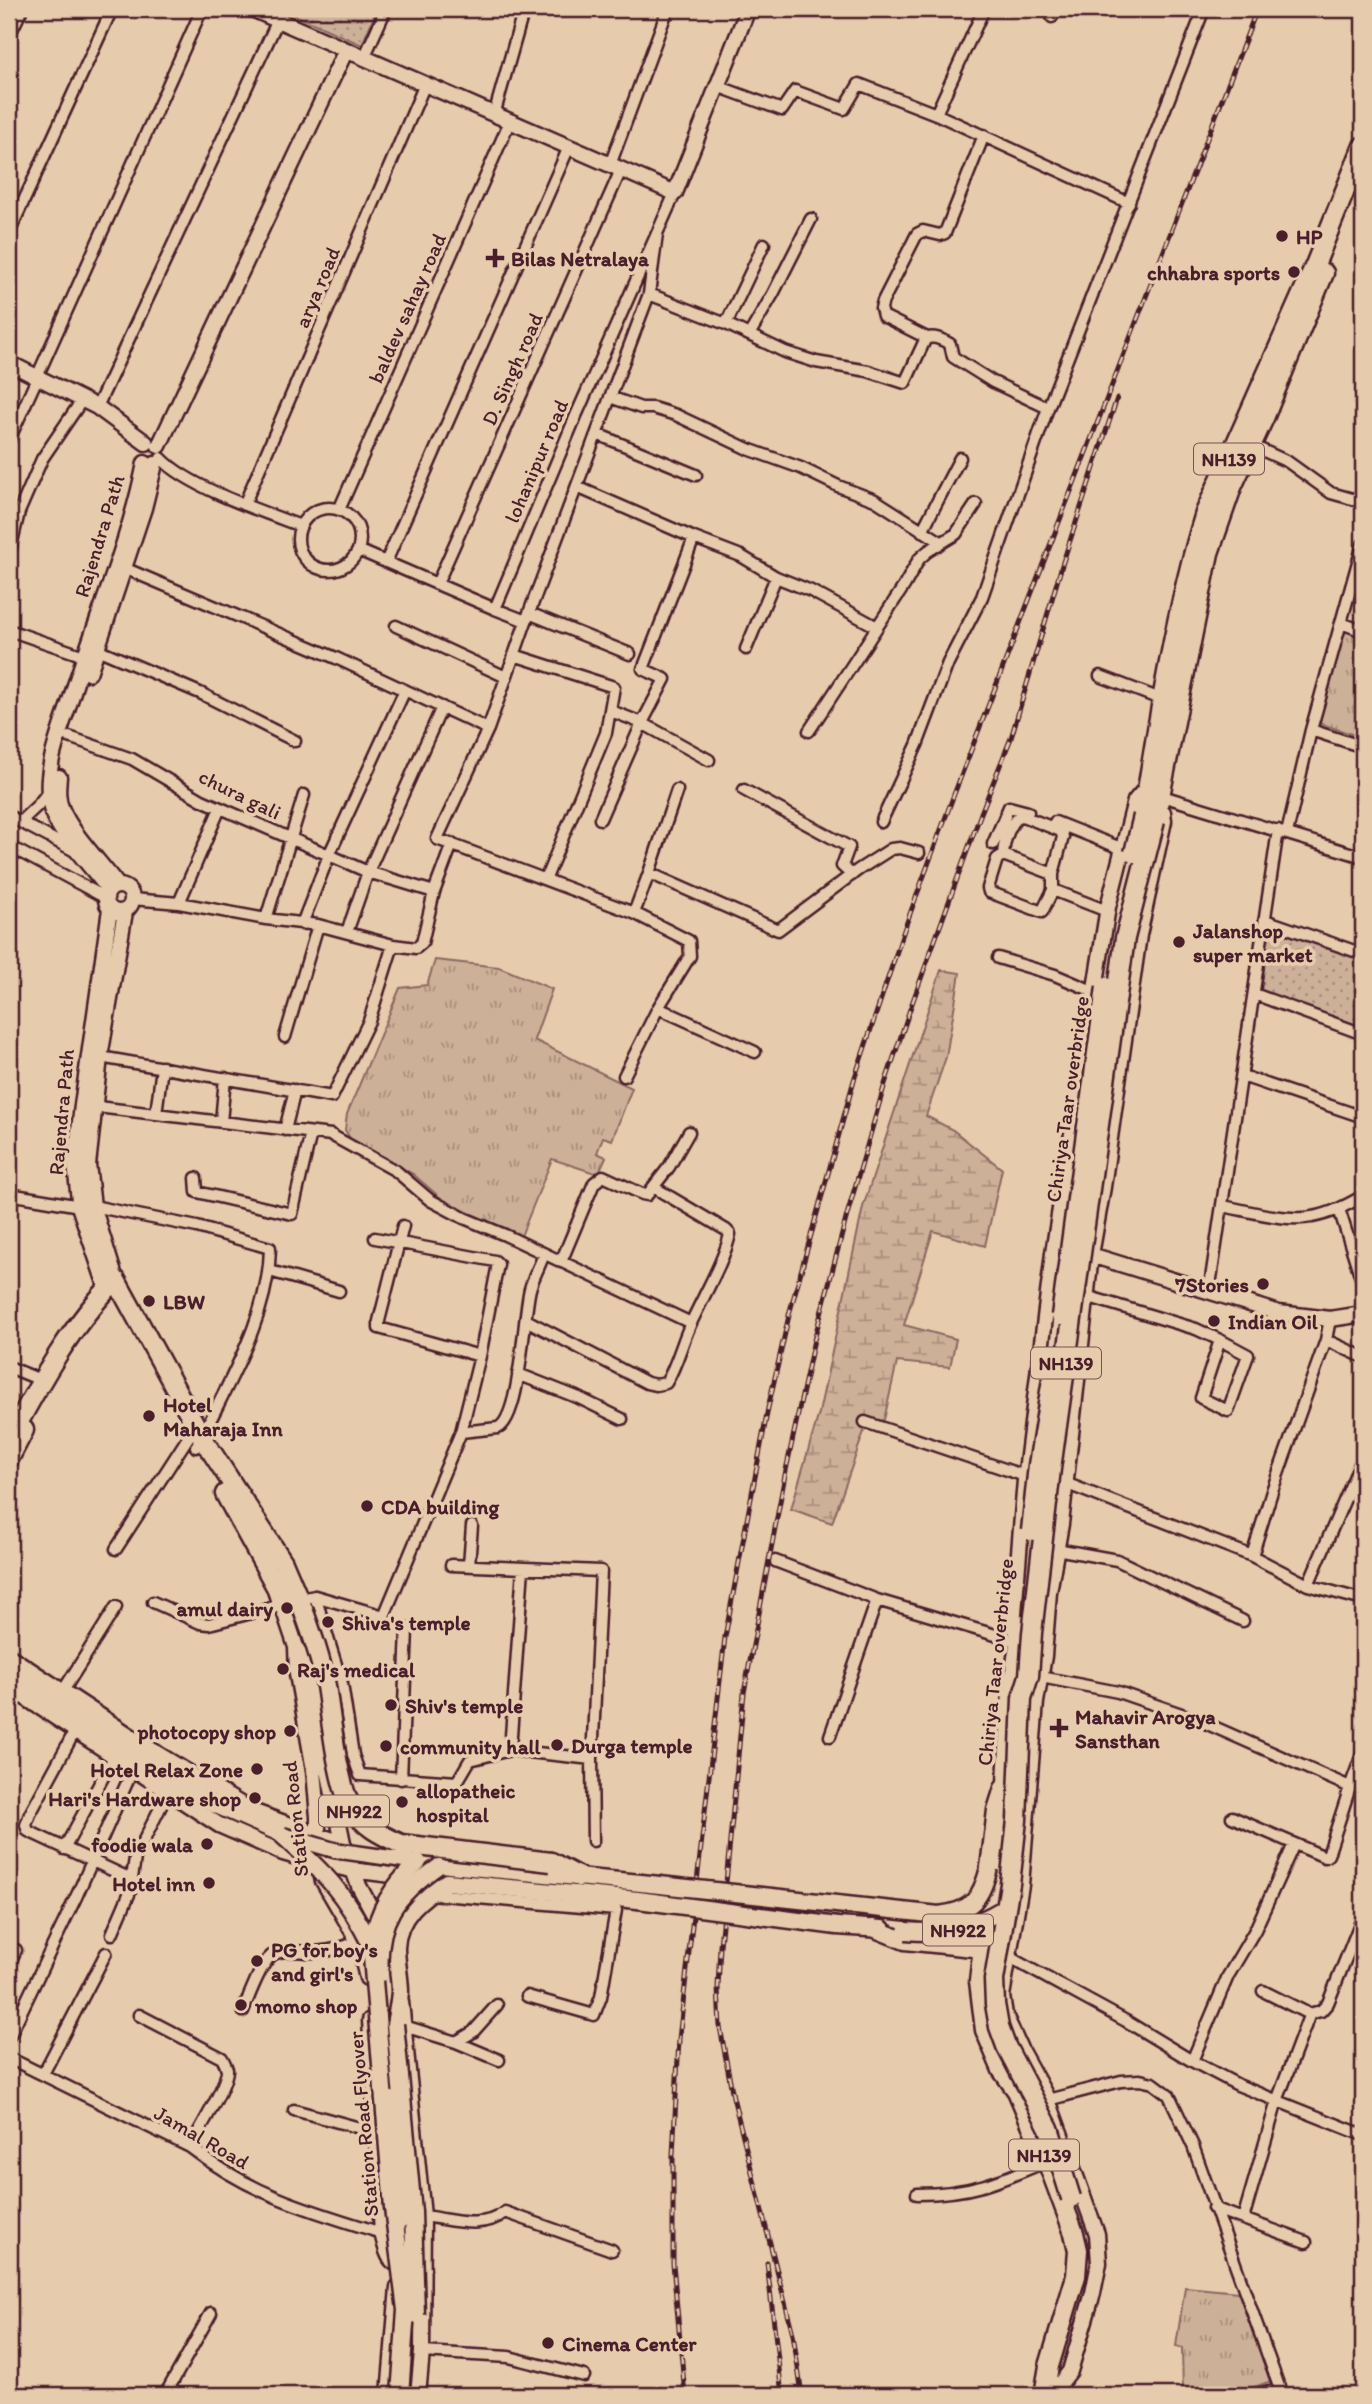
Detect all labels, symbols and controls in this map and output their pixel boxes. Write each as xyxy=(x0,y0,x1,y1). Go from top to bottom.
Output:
place label: HP xyxy=(1296,224,1323,249)
marker: HP xyxy=(1274,228,1290,244)
street label: baldev sahay road xyxy=(363,229,451,387)
street label: arya road xyxy=(289,242,345,331)
place label: Bilas Netralaya xyxy=(511,246,650,272)
marker: Bilas Netralaya xyxy=(485,248,505,268)
place label: chhabra sports xyxy=(1147,260,1280,286)
marker: chhabra sports xyxy=(1286,264,1302,280)
street label: D. Singh road xyxy=(476,309,548,429)
street label: lohanipur road xyxy=(499,395,573,527)
road number: NH139 xyxy=(1194,444,1264,474)
street label: Rajendra Path xyxy=(69,472,129,600)
street label: chura gali xyxy=(195,763,285,825)
place label: Jalanshop super market xyxy=(1192,918,1313,968)
marker: Jalanshop super market xyxy=(1171,934,1187,950)
street label: Chiriya Taar overbridge xyxy=(1040,994,1094,1204)
street label: Rajendra Path xyxy=(43,1048,79,1176)
place label: 7Stories xyxy=(1174,1272,1249,1297)
marker: 7Stories xyxy=(1255,1276,1271,1292)
place label: LBW xyxy=(163,1289,205,1314)
marker: LBW xyxy=(141,1293,157,1309)
place label: Indian Oil xyxy=(1228,1309,1319,1334)
marker: Indian Oil xyxy=(1206,1313,1222,1329)
road number: NH139 xyxy=(1031,1348,1101,1378)
place label: Hotel Maharaja Inn xyxy=(163,1392,283,1442)
marker: Hotel Maharaja Inn xyxy=(141,1408,157,1424)
place label: CDA building xyxy=(381,1494,499,1520)
marker: CDA building xyxy=(359,1498,375,1514)
street label: Chiriya Taar overbridge xyxy=(972,1557,1018,1767)
place label: amul dairy xyxy=(176,1596,273,1622)
marker: amul dairy xyxy=(279,1600,295,1616)
place label: Shiva's temple xyxy=(342,1610,471,1636)
marker: Shiva's temple xyxy=(320,1614,336,1630)
place label: Raj's medical xyxy=(297,1657,416,1683)
marker: Raj's medical xyxy=(275,1661,291,1677)
place label: Shiv's temple xyxy=(405,1693,523,1719)
marker: Shiv's temple xyxy=(383,1697,399,1713)
place label: Mahavir Arogya Sansthan xyxy=(1075,1704,1216,1753)
marker: Mahavir Arogya Sansthan xyxy=(1049,1718,1069,1738)
place label: photocopy shop xyxy=(136,1719,276,1745)
marker: photocopy shop xyxy=(282,1723,298,1739)
place label: Durga temple xyxy=(571,1733,693,1759)
place label: community hall xyxy=(400,1734,542,1760)
marker: Durga temple xyxy=(549,1737,565,1753)
marker: community hall xyxy=(378,1738,394,1754)
place label: Hotel Relax Zone xyxy=(90,1757,243,1782)
street label: Station Road xyxy=(276,1759,314,1878)
marker: Hotel Relax Zone xyxy=(249,1761,265,1777)
place label: allopatheic hospital xyxy=(416,1778,516,1828)
place label: Hari's Hardware shop xyxy=(48,1786,241,1812)
marker: Hari's Hardware shop xyxy=(247,1790,263,1806)
marker: allopatheic hospital xyxy=(394,1794,410,1810)
road number: NH922 xyxy=(319,1796,389,1826)
place label: foodie wala xyxy=(91,1832,194,1857)
marker: foodie wala xyxy=(199,1836,215,1852)
place label: Hotel inn xyxy=(112,1871,195,1896)
marker: Hotel inn xyxy=(201,1875,217,1891)
road number: NH922 xyxy=(923,1914,993,1946)
place label: PG for boy's and girl's xyxy=(271,1937,378,1987)
marker: PG for boy's and girl's xyxy=(249,1953,265,1969)
place label: momo shop xyxy=(254,1993,357,2019)
marker: momo shop xyxy=(233,1997,249,2013)
street label: Station Road Flyover xyxy=(342,2030,384,2218)
street label: Jamal Road xyxy=(150,2100,254,2174)
road number: NH139 xyxy=(1009,2140,1079,2170)
place label: Cinema Center xyxy=(562,2331,698,2356)
marker: Cinema Center xyxy=(540,2335,556,2351)

